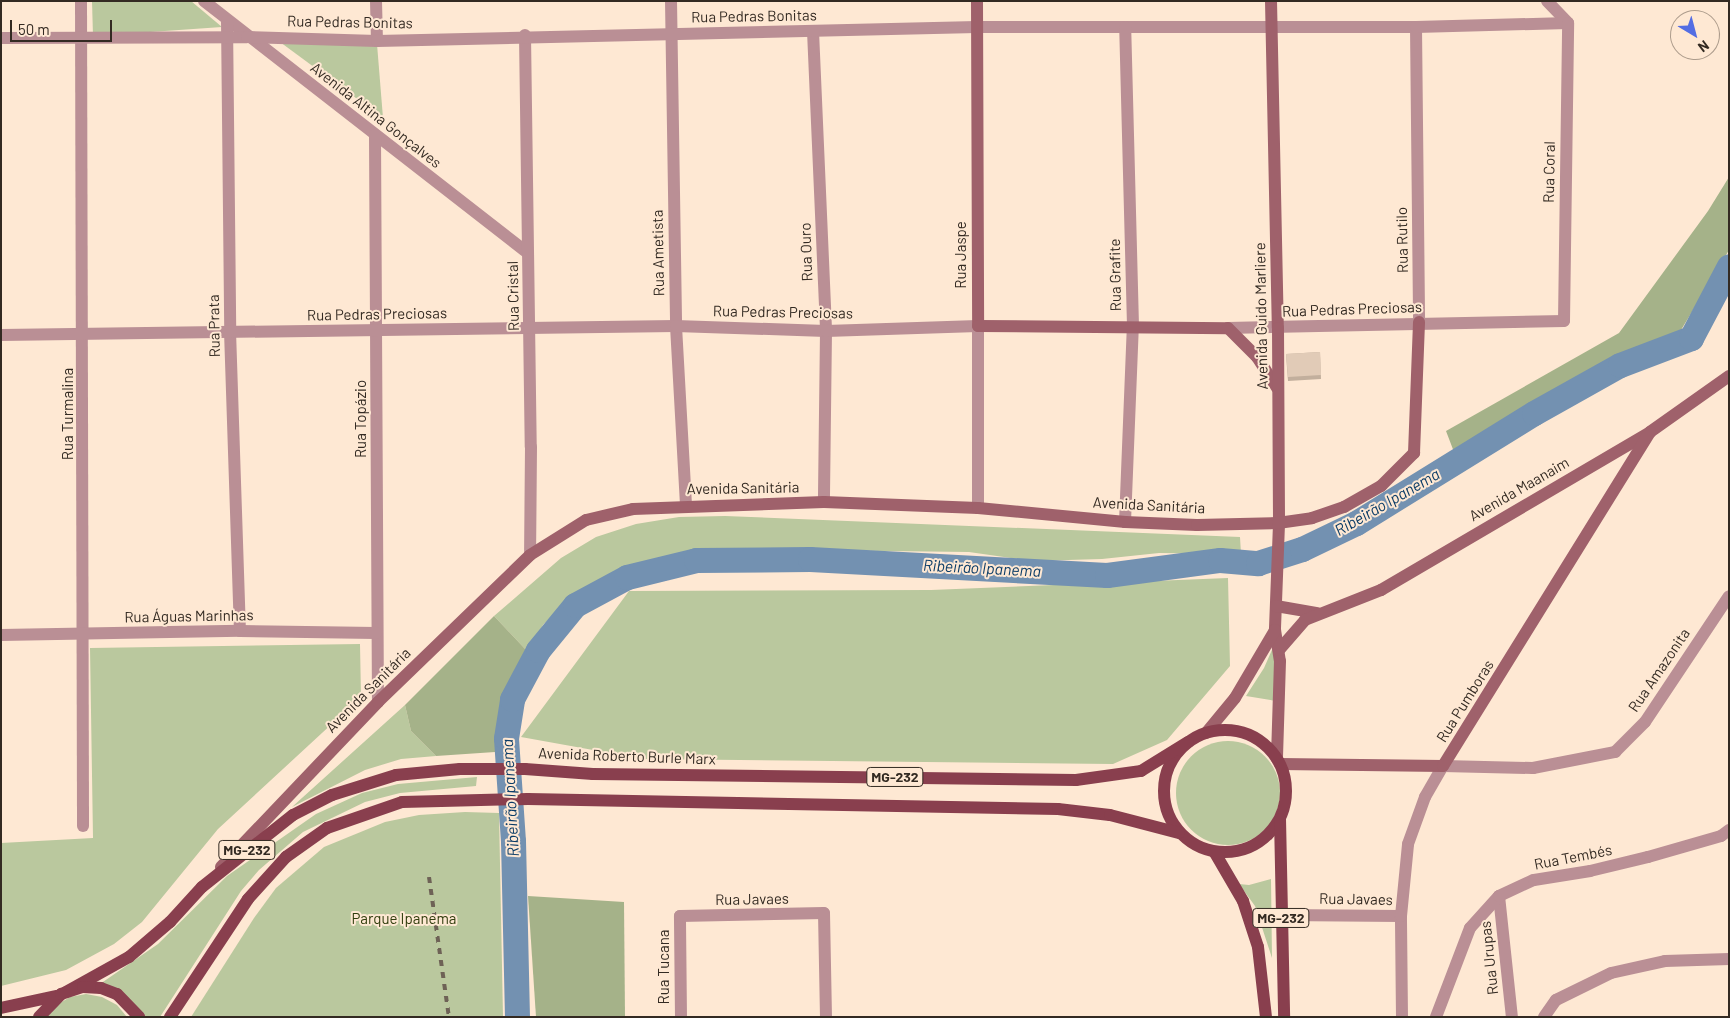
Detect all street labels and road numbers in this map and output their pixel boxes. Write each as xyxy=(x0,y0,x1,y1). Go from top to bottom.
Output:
street label: Rua Pedras Bonitas xyxy=(691,6,817,26)
street label: Rua Pedras Bonitas xyxy=(287,12,413,32)
street label: Avenida Altina Gonçalves xyxy=(307,58,445,172)
street label: Rua Coral xyxy=(1539,141,1559,203)
street label: Rua Rutilo xyxy=(1392,207,1412,273)
street label: Rua Ametista xyxy=(648,209,668,297)
street label: Rua Jaspe xyxy=(952,221,970,289)
street label: Rua Ouro xyxy=(796,222,816,282)
street label: Rua Grafite xyxy=(1105,239,1125,311)
street label: Avenida Guido Marliere xyxy=(1251,242,1271,390)
street label: Rua Cristal xyxy=(503,261,523,331)
street label: Rua Prata xyxy=(204,294,224,358)
street label: Rua Pedras Preciosas xyxy=(1282,298,1422,320)
street label: Rua Pedras Preciosas xyxy=(713,302,853,322)
street label: Rua Pedras Preciosas xyxy=(307,304,447,324)
street label: Rua Turmalina xyxy=(59,368,77,460)
street label: Rua Topázio xyxy=(352,380,370,458)
street label: Avenida Maanaim xyxy=(1466,453,1572,525)
street label: Avenida Sanitária xyxy=(687,478,799,498)
street label: Avenida Sanitária xyxy=(1092,493,1206,517)
street label: Rua Águas Marinhas xyxy=(124,606,254,626)
street label: Rua Amazonita xyxy=(1624,625,1694,715)
street label: Avenida Sanitária xyxy=(322,644,414,736)
street label: Rua Pumboras xyxy=(1433,656,1497,746)
street label: Avenida Roberto Burle Marx xyxy=(538,744,716,768)
road number: MG-232 xyxy=(866,766,924,789)
road number: MG-232 xyxy=(218,838,276,862)
street label: Rua Tembés xyxy=(1533,841,1613,873)
street label: Rua Javaes xyxy=(715,889,789,909)
street label: Rua Javaes xyxy=(1319,889,1393,909)
road number: MG-232 xyxy=(1252,906,1310,930)
street label: Rua Urupas xyxy=(1476,920,1502,996)
street label: Rua Tucana xyxy=(655,929,673,1005)

